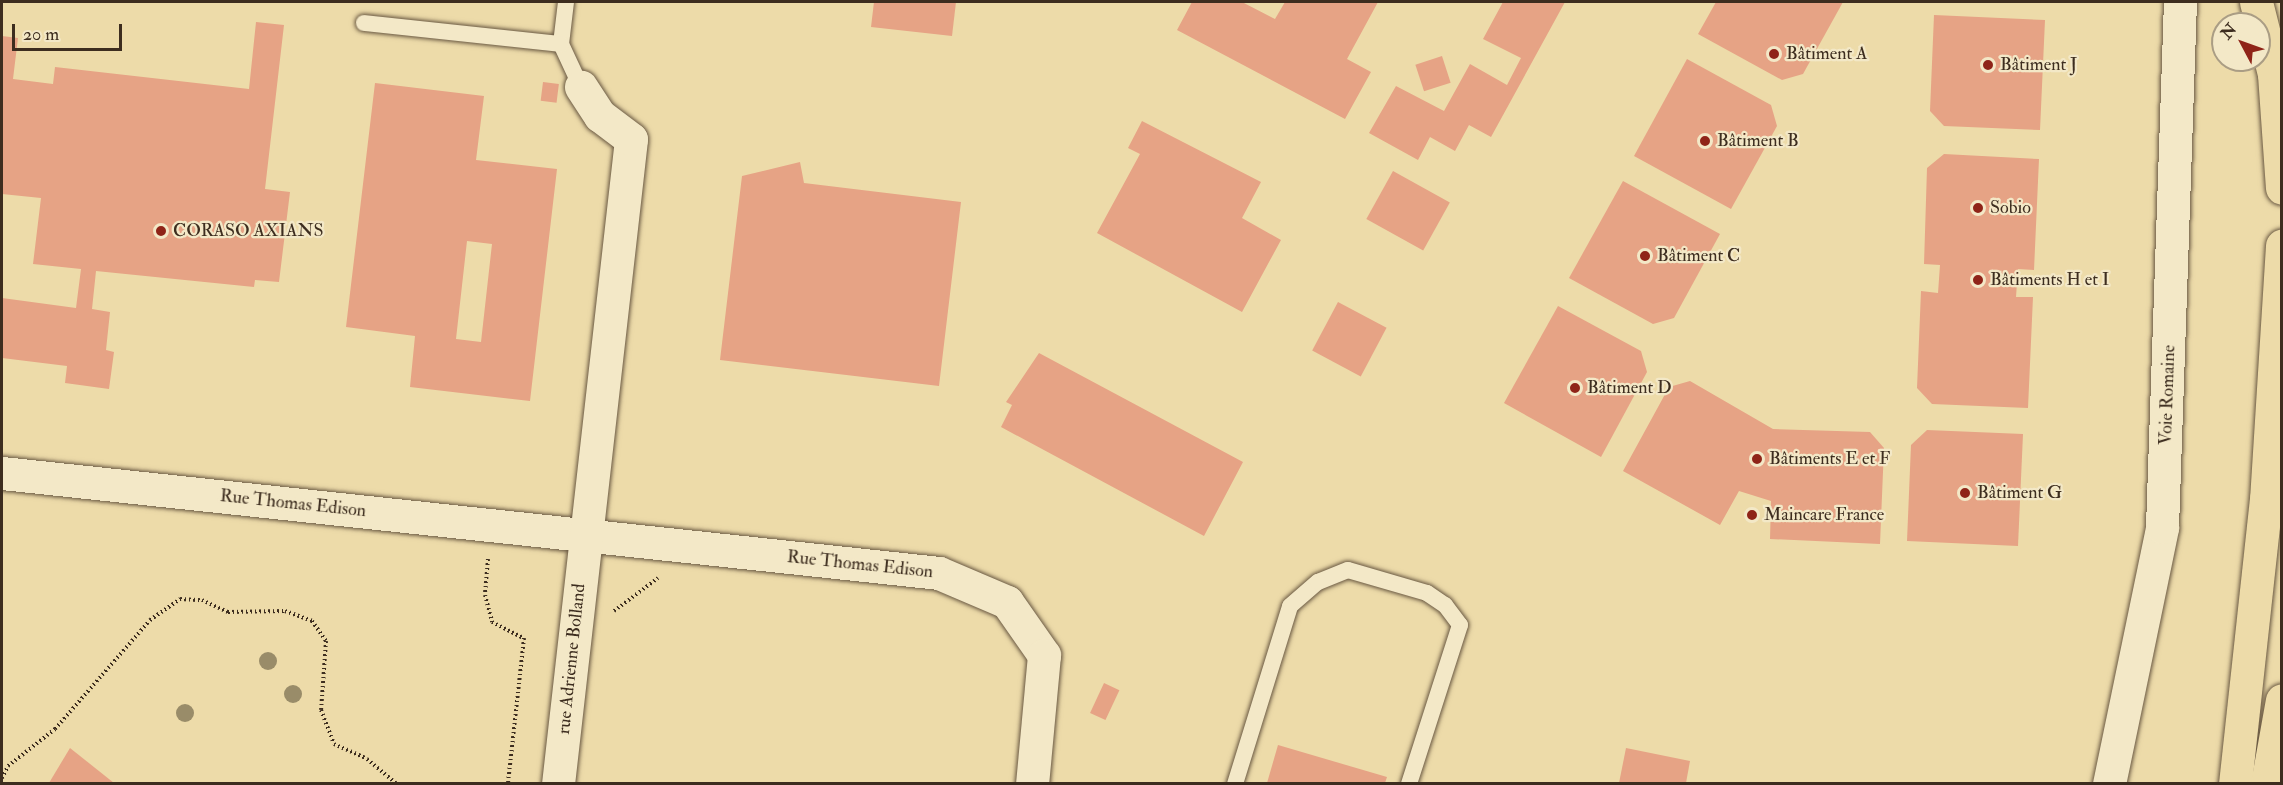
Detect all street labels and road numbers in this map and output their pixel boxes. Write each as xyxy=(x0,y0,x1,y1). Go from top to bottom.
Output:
street label: Voie Romaine xyxy=(2155,345,2181,445)
street label: Rue Thomas Edison xyxy=(219,486,367,522)
street label: Rue Thomas Edison xyxy=(786,547,934,583)
street label: rue Adrienne Bolland xyxy=(553,583,591,735)

